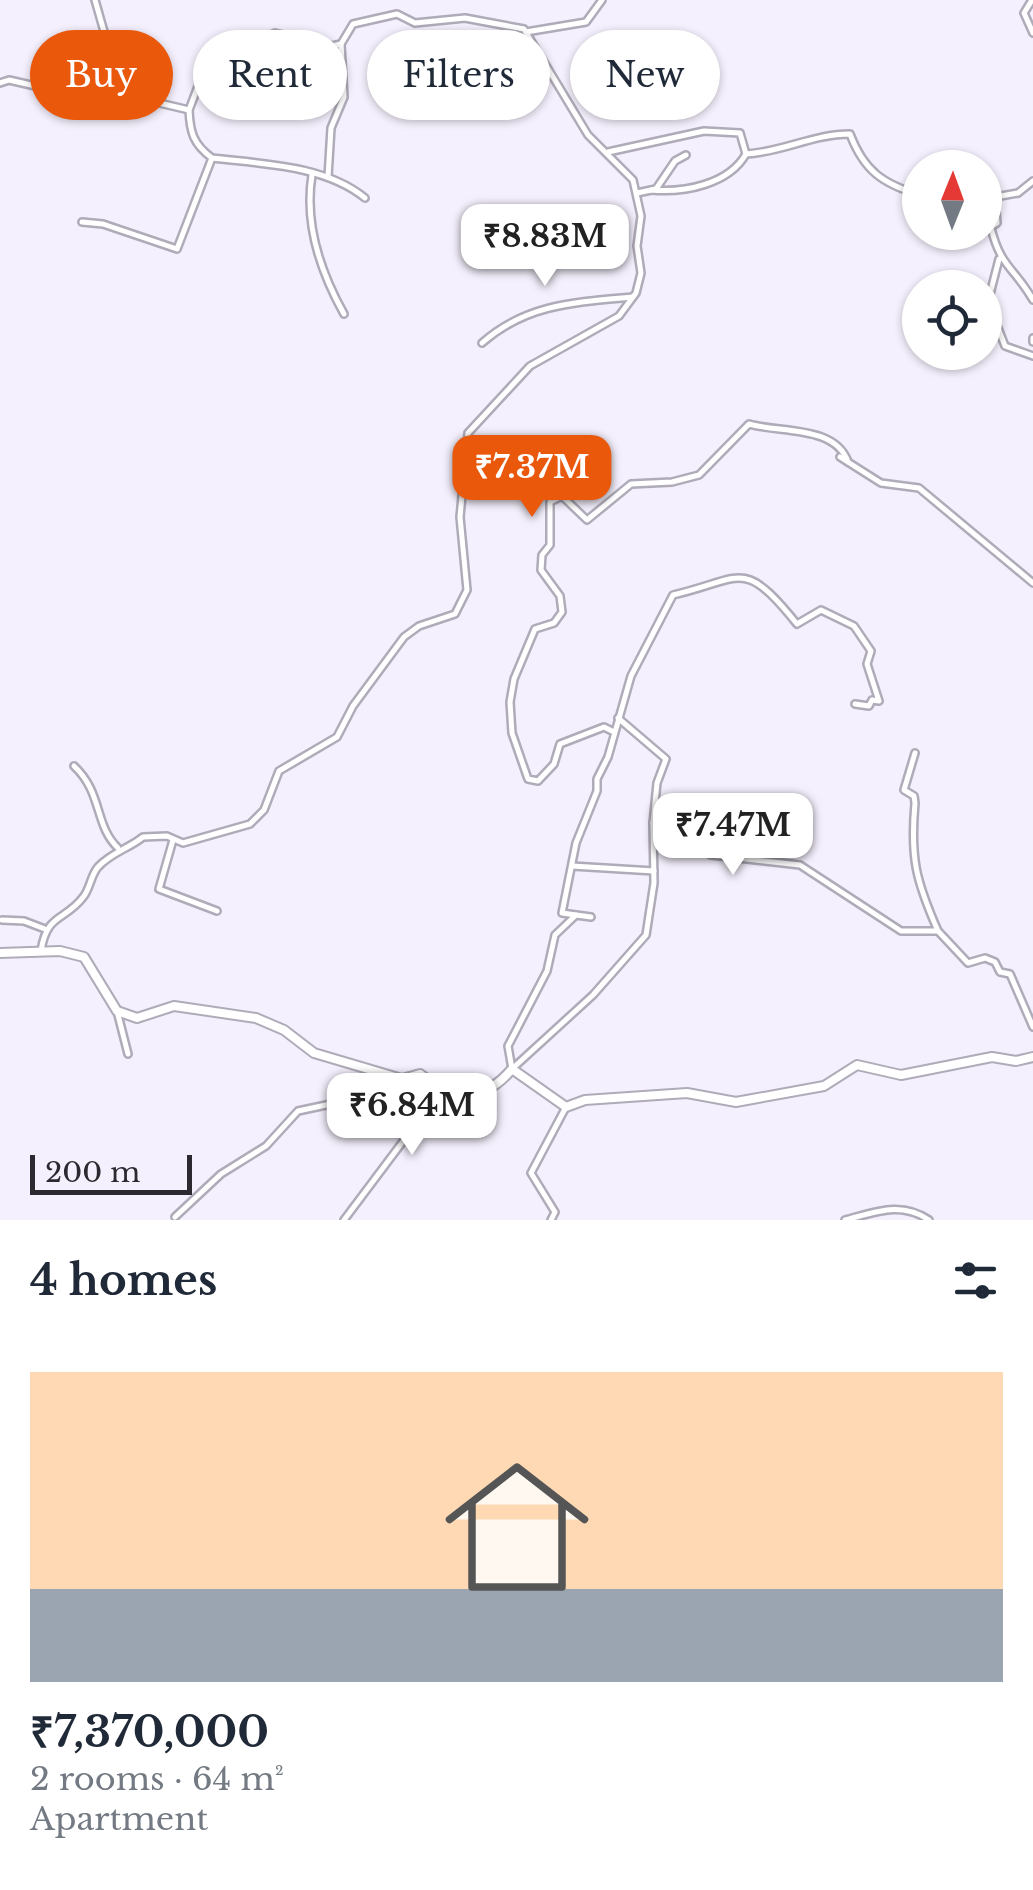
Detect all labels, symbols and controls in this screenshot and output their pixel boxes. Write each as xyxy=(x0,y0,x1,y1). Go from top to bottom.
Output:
chip: Buy xyxy=(30,30,173,120)
chip: Rent xyxy=(193,30,347,120)
chip: Filters xyxy=(367,30,550,120)
chip: New xyxy=(570,30,720,120)
north arrow xyxy=(902,150,1002,250)
map controls xyxy=(902,150,1002,370)
pin: ₹8.83M xyxy=(464,204,626,289)
text: ₹8.83M xyxy=(483,216,607,256)
button: locate xyxy=(902,270,1002,370)
pin: ₹7.37M xyxy=(451,435,613,520)
text: ₹7.37M xyxy=(474,447,590,487)
pin: ₹7.47M xyxy=(652,793,814,878)
text: ₹7.47M xyxy=(675,805,791,845)
pin: ₹6.84M xyxy=(331,1073,493,1158)
text: ₹6.84M xyxy=(349,1085,475,1125)
scale bar xyxy=(30,1150,192,1194)
text: 200 m xyxy=(45,1155,140,1190)
icon: filters xyxy=(948,1253,1003,1308)
text: 4 homes xyxy=(30,1254,217,1306)
icon: home xyxy=(427,1437,607,1617)
text: ₹7,370,000 xyxy=(30,1706,269,1758)
text: 2 rooms · 64 m² xyxy=(30,1759,284,1799)
text: Apartment xyxy=(30,1799,208,1839)

